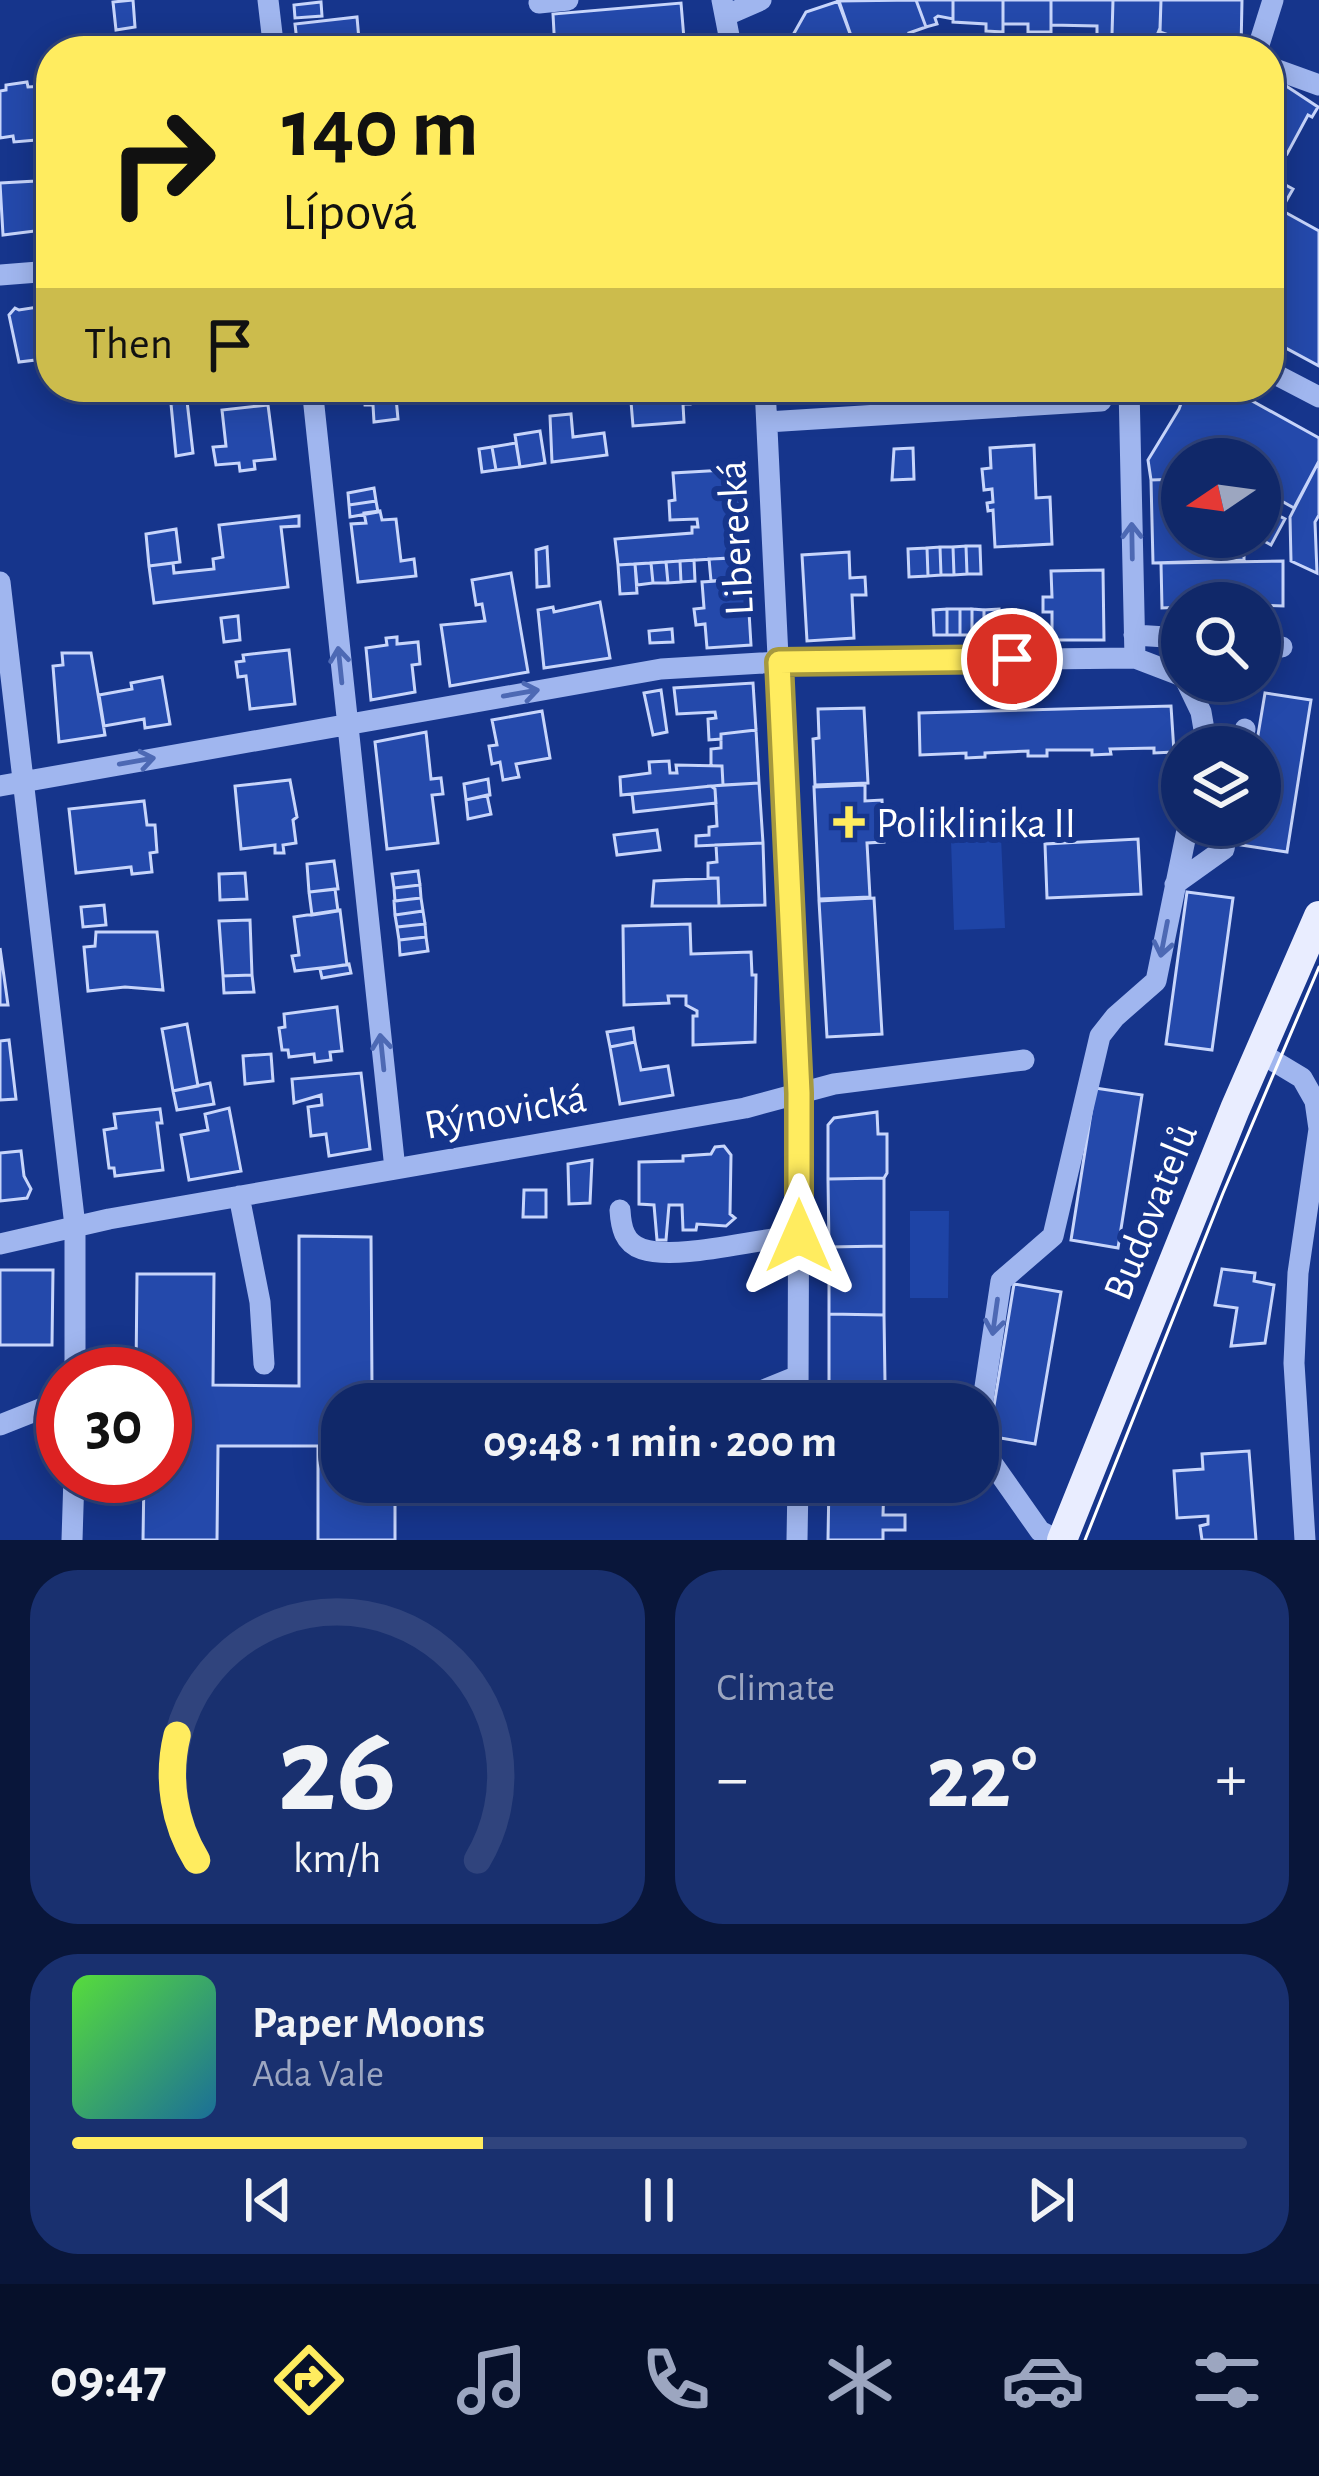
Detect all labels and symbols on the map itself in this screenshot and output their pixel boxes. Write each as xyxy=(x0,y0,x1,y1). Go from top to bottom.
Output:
north arrow xyxy=(1161,438,1281,558)
street label: Liberecká xyxy=(711,459,761,617)
one-way arrow xyxy=(1121,522,1144,561)
pin xyxy=(961,608,1063,710)
one-way arrow xyxy=(328,646,351,685)
one-way arrow xyxy=(501,681,540,704)
one-way arrow xyxy=(117,748,156,771)
place label: Poliklinika II xyxy=(876,803,1076,845)
marker: Poliklinika II xyxy=(833,806,865,838)
one-way arrow xyxy=(1152,919,1174,958)
one-way arrow xyxy=(370,1034,393,1073)
street label: Rýnovická xyxy=(421,1077,590,1147)
street label: Budovatelů xyxy=(1097,1118,1205,1306)
position arrow xyxy=(736,1173,862,1299)
one-way arrow xyxy=(983,1297,1006,1336)
speed limit sign: 30 xyxy=(36,1347,192,1503)

